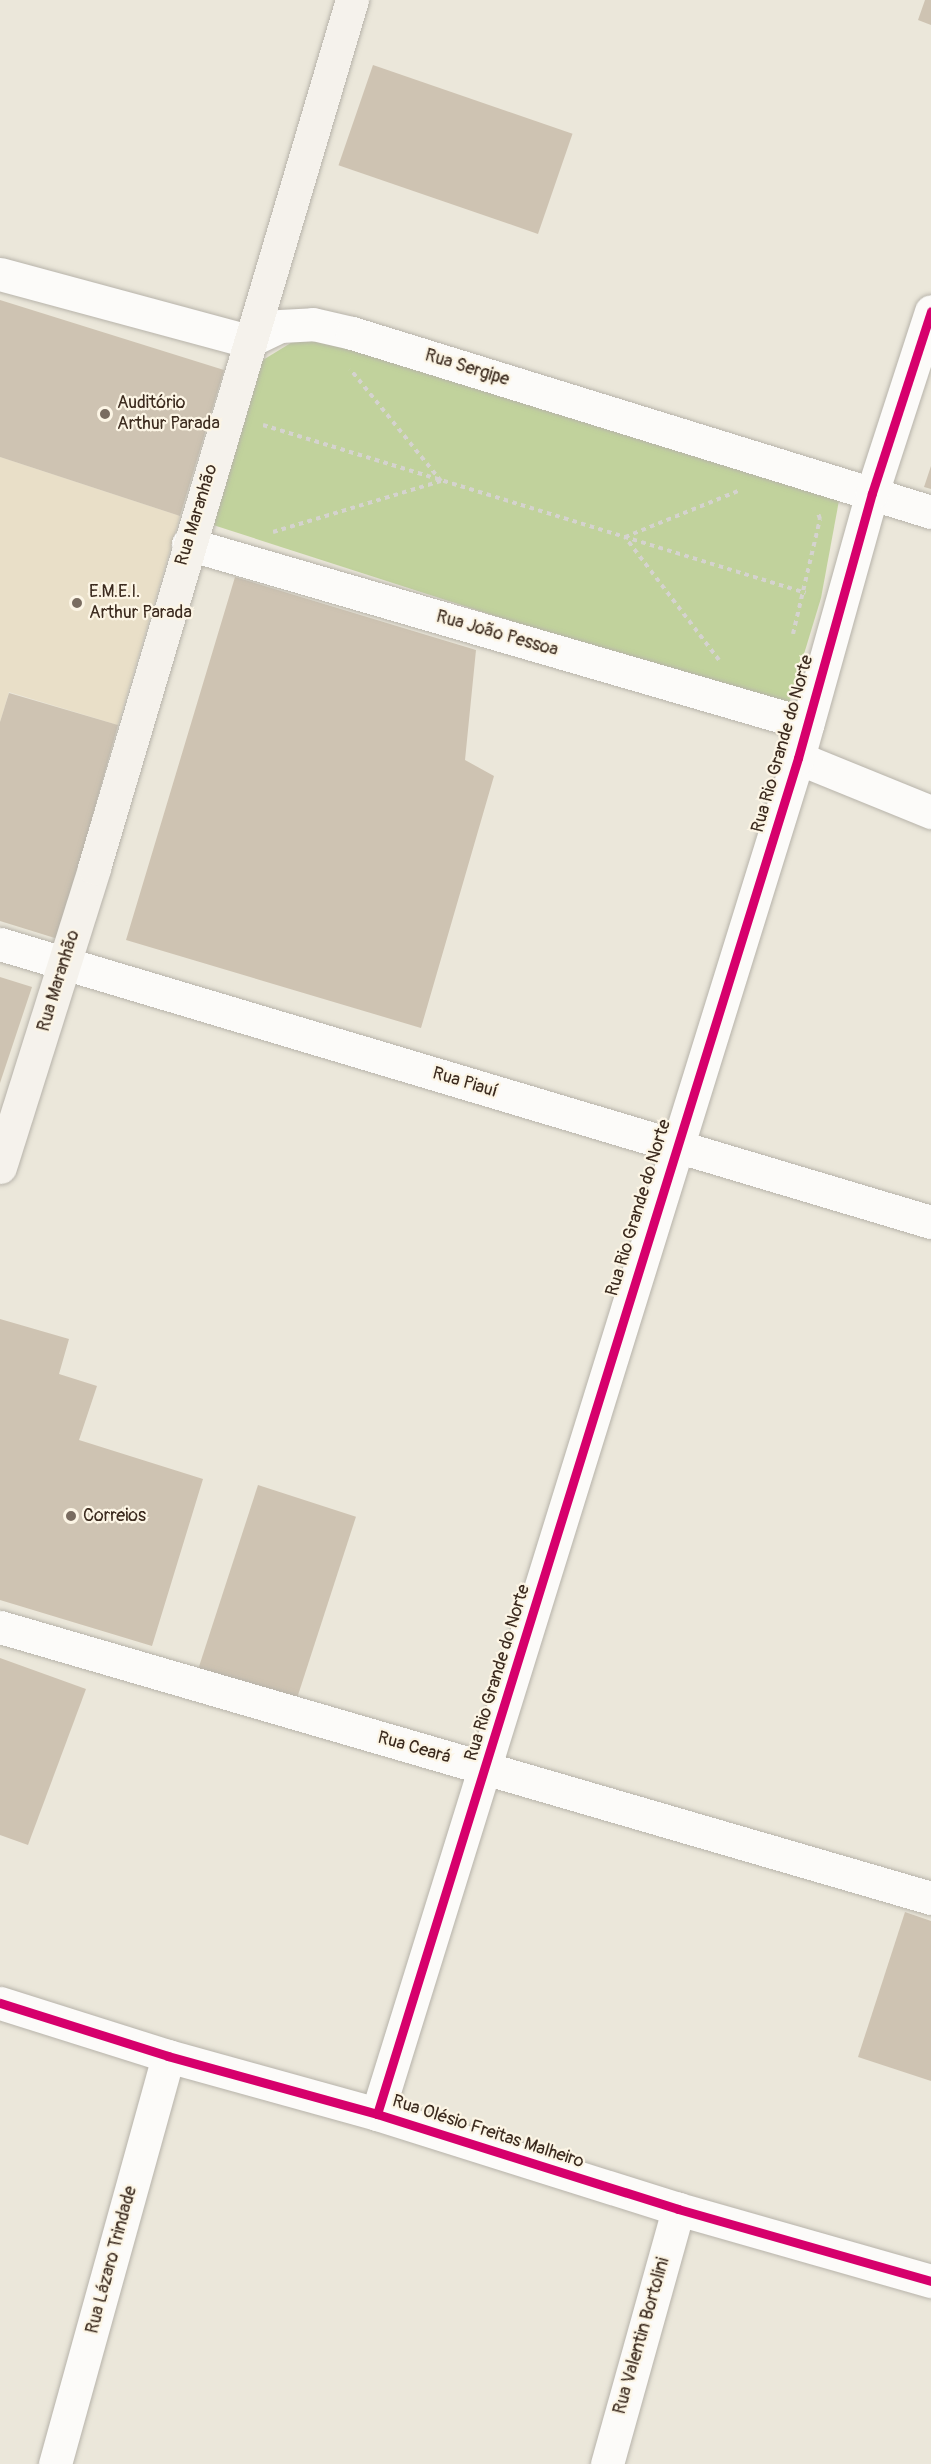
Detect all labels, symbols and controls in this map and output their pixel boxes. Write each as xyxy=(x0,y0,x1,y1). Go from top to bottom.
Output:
street label: Rua Sergipe xyxy=(422,345,512,391)
place label: Auditório Arthur Parada xyxy=(117,393,220,436)
marker: Auditório Arthur Parada xyxy=(98,407,112,421)
street label: Rua Maranhão xyxy=(171,462,223,568)
place label: E.M.E.I. Arthur Parada xyxy=(89,582,192,624)
marker: E.M.E.I. Arthur Parada xyxy=(70,596,84,610)
street label: Rua João Pessoa xyxy=(434,606,560,662)
street label: Rua Rio Grande do Norte xyxy=(747,653,819,835)
street label: Rua Maranhão xyxy=(33,928,85,1034)
street label: Rua Piauí xyxy=(430,1063,500,1103)
street label: Rua Rio Grande do Norte xyxy=(602,1117,676,1299)
place label: Correios xyxy=(83,1505,146,1527)
marker: Correios xyxy=(64,1509,78,1523)
street label: Rua Rio Grande do Norte xyxy=(461,1582,535,1764)
street label: Rua Ceará xyxy=(375,1727,453,1769)
street label: Rua Olésio Freitas Malheiro xyxy=(389,2091,587,2173)
street label: Rua Lázaro Trindade xyxy=(82,2184,142,2336)
street label: Rua Valentin Bortolini xyxy=(609,2255,675,2417)

